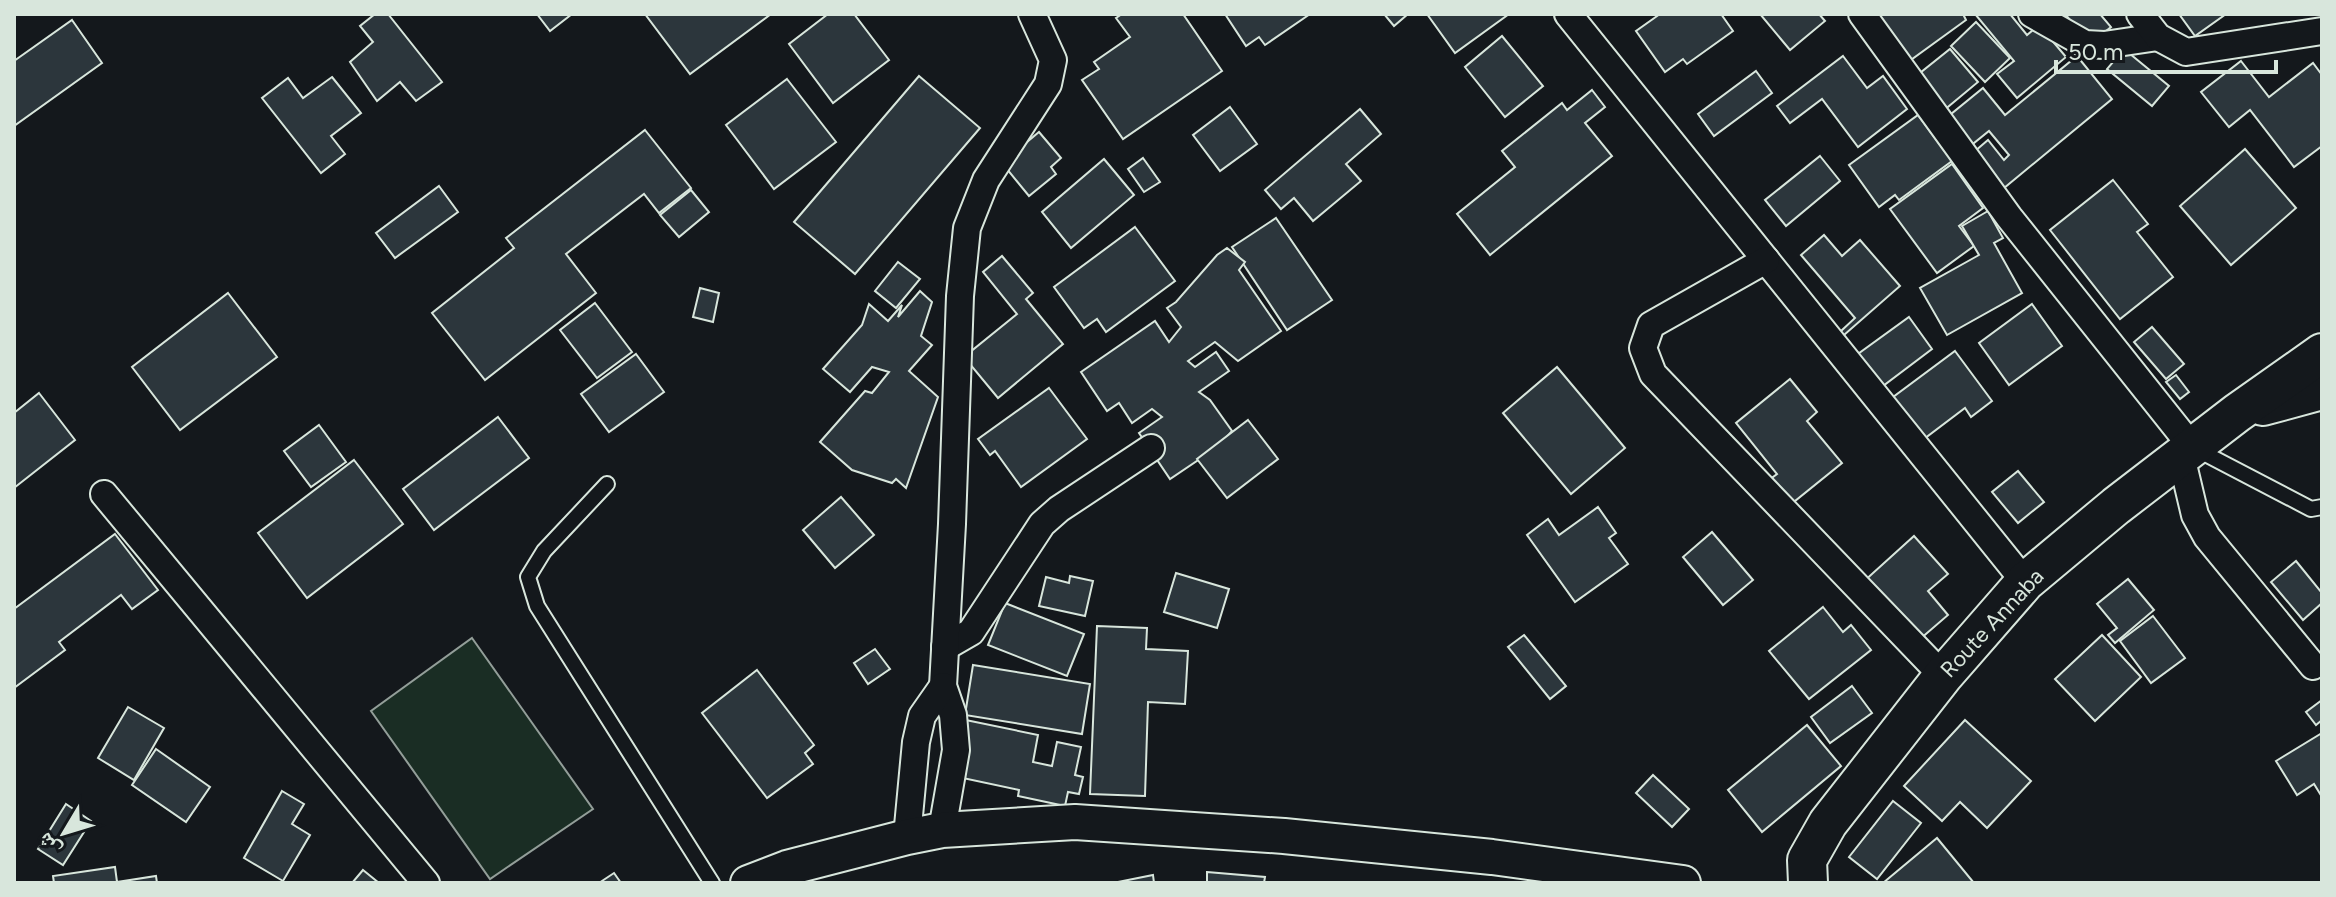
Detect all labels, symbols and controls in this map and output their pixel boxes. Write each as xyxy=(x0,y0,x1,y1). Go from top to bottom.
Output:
scale bar xyxy=(2056,24,2276,74)
text: 50 m xyxy=(2068,37,2124,66)
street label: Route Annaba xyxy=(1935,563,2049,683)
north arrow xyxy=(24,793,104,873)
text: ش xyxy=(31,827,66,863)

